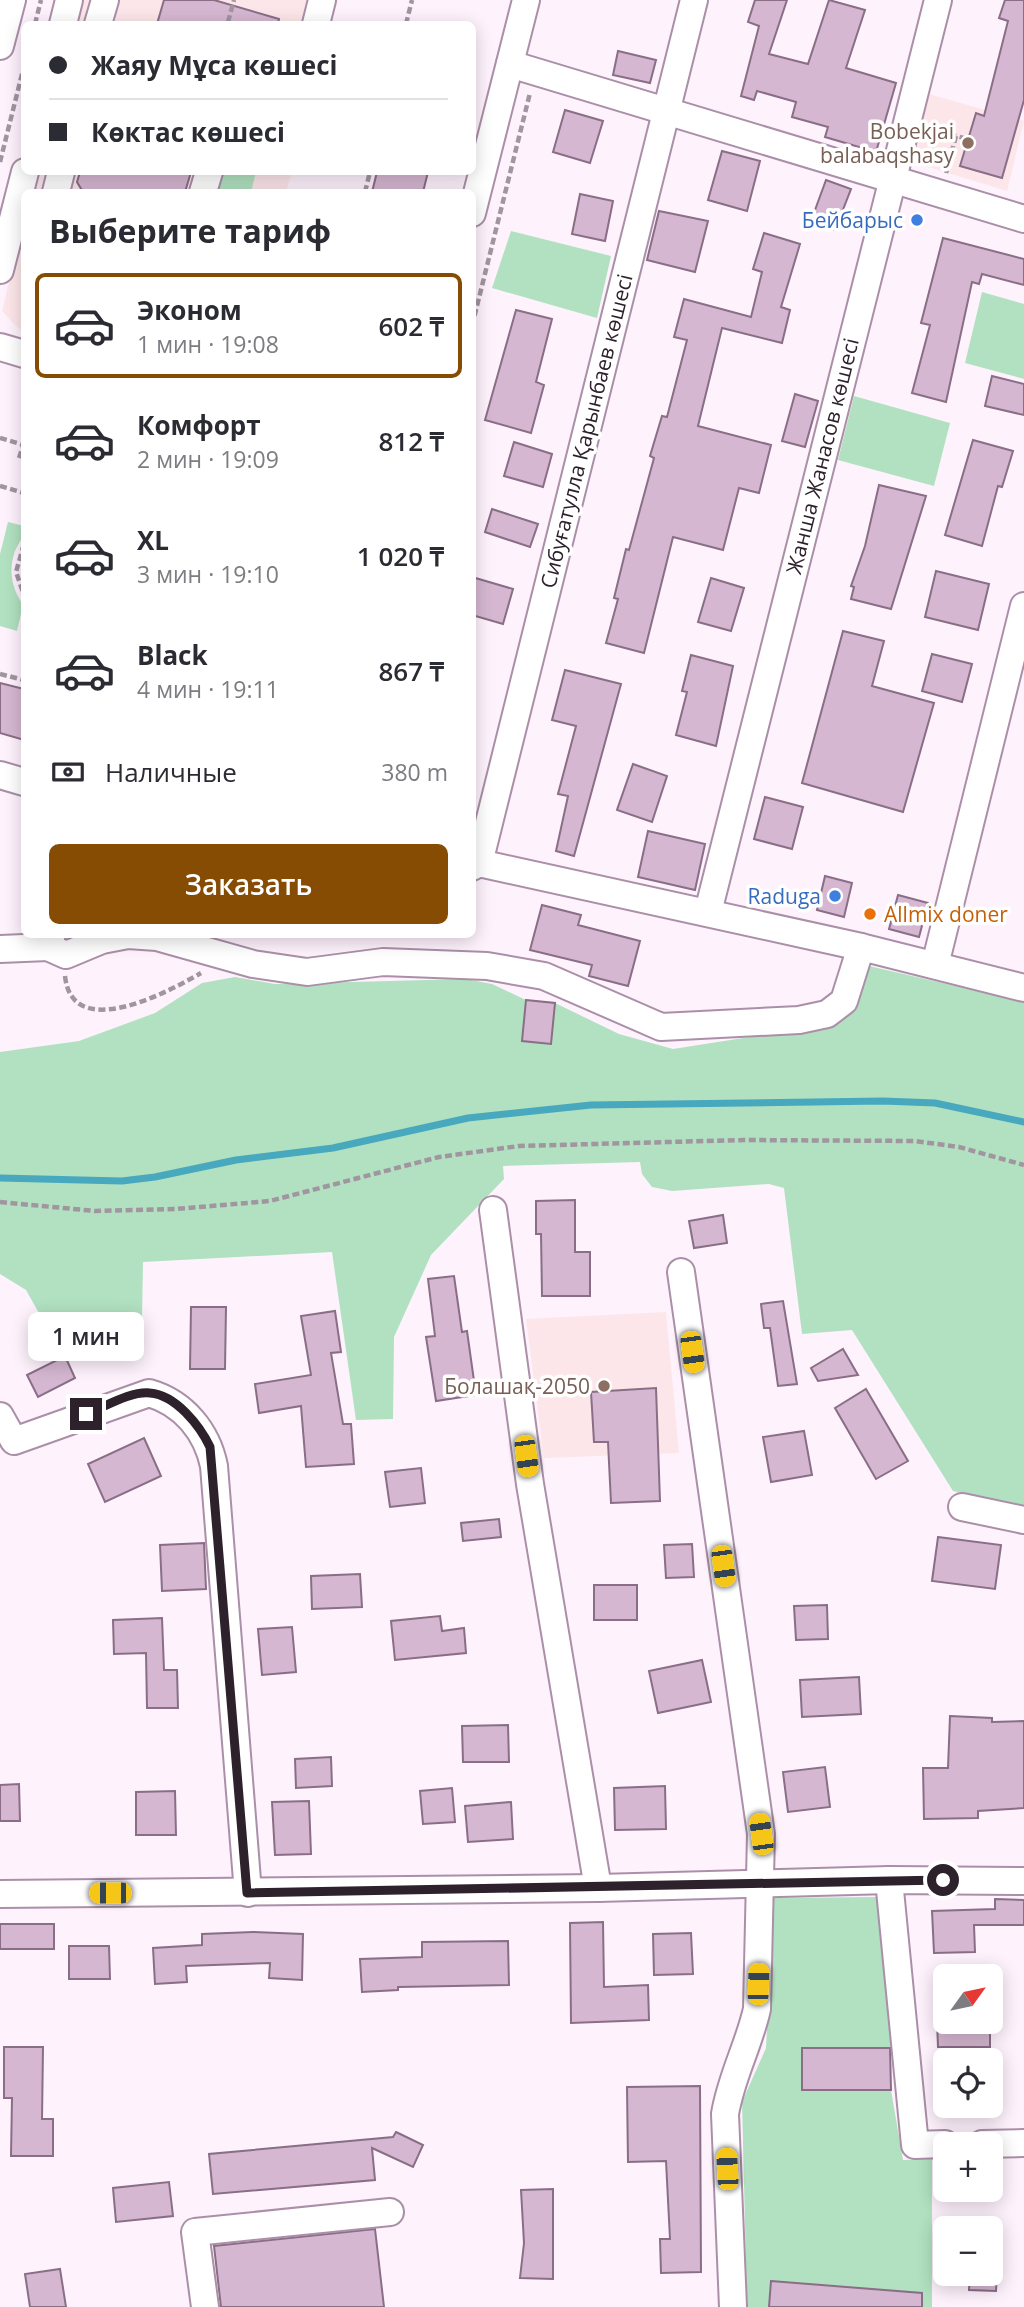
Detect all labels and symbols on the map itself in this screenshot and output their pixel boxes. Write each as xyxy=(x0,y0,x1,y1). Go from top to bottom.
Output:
place label: Bobekjai balabaqshasy xyxy=(820,117,954,169)
marker: Bobekjai balabaqshasy xyxy=(960,135,976,151)
place label: Бейбарыс xyxy=(802,206,903,234)
marker: Бейбарыс xyxy=(909,212,925,228)
street label: Сибуғатулла Қарынбаев көшесі xyxy=(533,271,639,591)
street label: Жанша Жанасов көшесі xyxy=(779,335,865,577)
place label: Raduga xyxy=(748,882,821,910)
marker: Raduga xyxy=(827,888,843,904)
place label: Allmix doner xyxy=(884,900,1008,928)
marker: Allmix doner xyxy=(862,906,878,922)
callout: 1 мин xyxy=(28,1312,144,1362)
car xyxy=(679,1330,706,1374)
place label: Болашақ-2050 xyxy=(444,1372,590,1400)
marker: Болашақ-2050 xyxy=(596,1378,612,1394)
route end xyxy=(70,1398,102,1430)
car xyxy=(513,1434,540,1478)
car xyxy=(710,1544,737,1588)
car xyxy=(748,1812,775,1856)
route start xyxy=(927,1864,959,1896)
car xyxy=(90,1883,132,1904)
car xyxy=(747,1963,770,2005)
north arrow xyxy=(933,1964,1003,2034)
car xyxy=(716,2147,739,2191)

